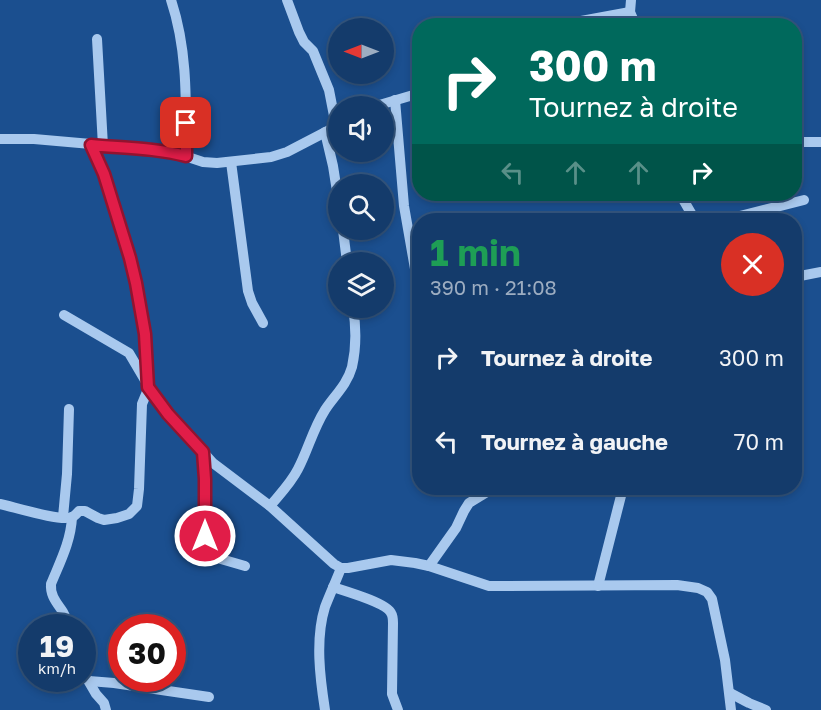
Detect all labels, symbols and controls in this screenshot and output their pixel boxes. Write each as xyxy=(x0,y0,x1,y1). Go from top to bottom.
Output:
north arrow xyxy=(328,18,394,84)
map controls xyxy=(328,18,394,318)
text: 300 m xyxy=(529,40,656,90)
icon: right xyxy=(430,42,508,120)
text: Tournez à droite xyxy=(529,91,738,123)
button: sound xyxy=(328,96,394,162)
pin xyxy=(160,97,211,148)
icon: arrive xyxy=(169,106,202,139)
icon: left xyxy=(496,156,529,189)
icon: ahead xyxy=(559,156,592,189)
icon: ahead xyxy=(622,156,655,189)
icon: right xyxy=(685,156,718,189)
button: search xyxy=(328,174,394,240)
text: 1 min xyxy=(430,231,521,274)
button: close xyxy=(721,233,784,296)
button: layers xyxy=(328,252,394,318)
text: 390 m · 21:08 xyxy=(430,275,557,299)
icon: right xyxy=(430,341,463,374)
text: Tournez à droite xyxy=(481,344,652,371)
text: 300 m xyxy=(719,344,784,371)
icon: left xyxy=(430,425,463,458)
text: Tournez à gauche xyxy=(481,428,668,455)
text: 70 m xyxy=(734,428,784,455)
position arrow xyxy=(173,504,237,568)
speed limit sign: 30 xyxy=(108,614,186,692)
text: 19 xyxy=(40,628,74,664)
text: km/h xyxy=(38,659,76,677)

